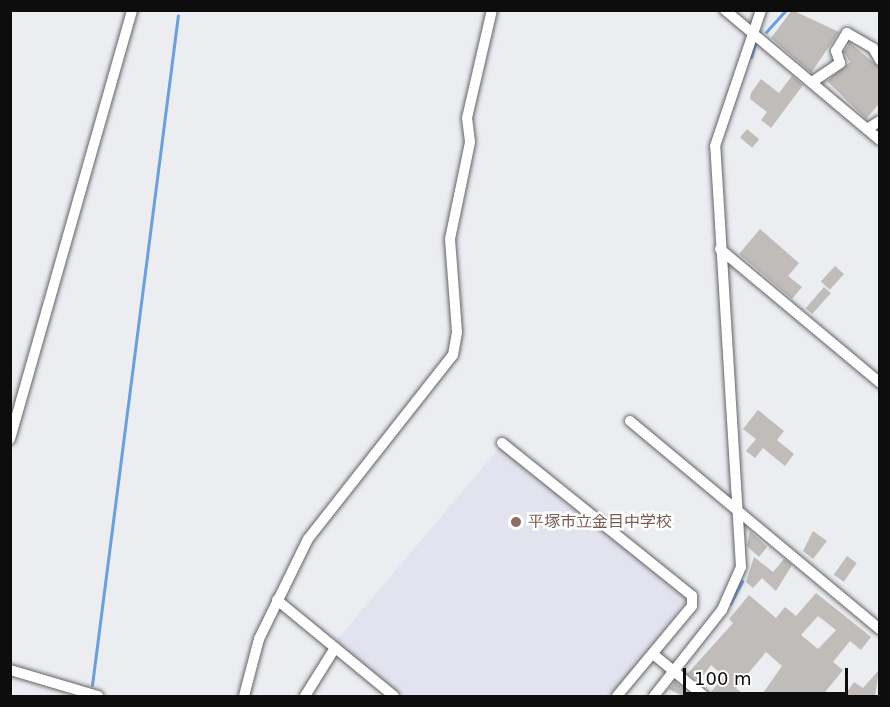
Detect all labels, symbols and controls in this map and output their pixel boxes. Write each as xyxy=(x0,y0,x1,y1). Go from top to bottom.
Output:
place label: 平塚市立金目中学校 xyxy=(528,512,672,532)
marker: 平塚市立金目中学校 xyxy=(509,515,523,529)
scale bar xyxy=(686,656,851,694)
text: 100 m xyxy=(694,668,752,689)

